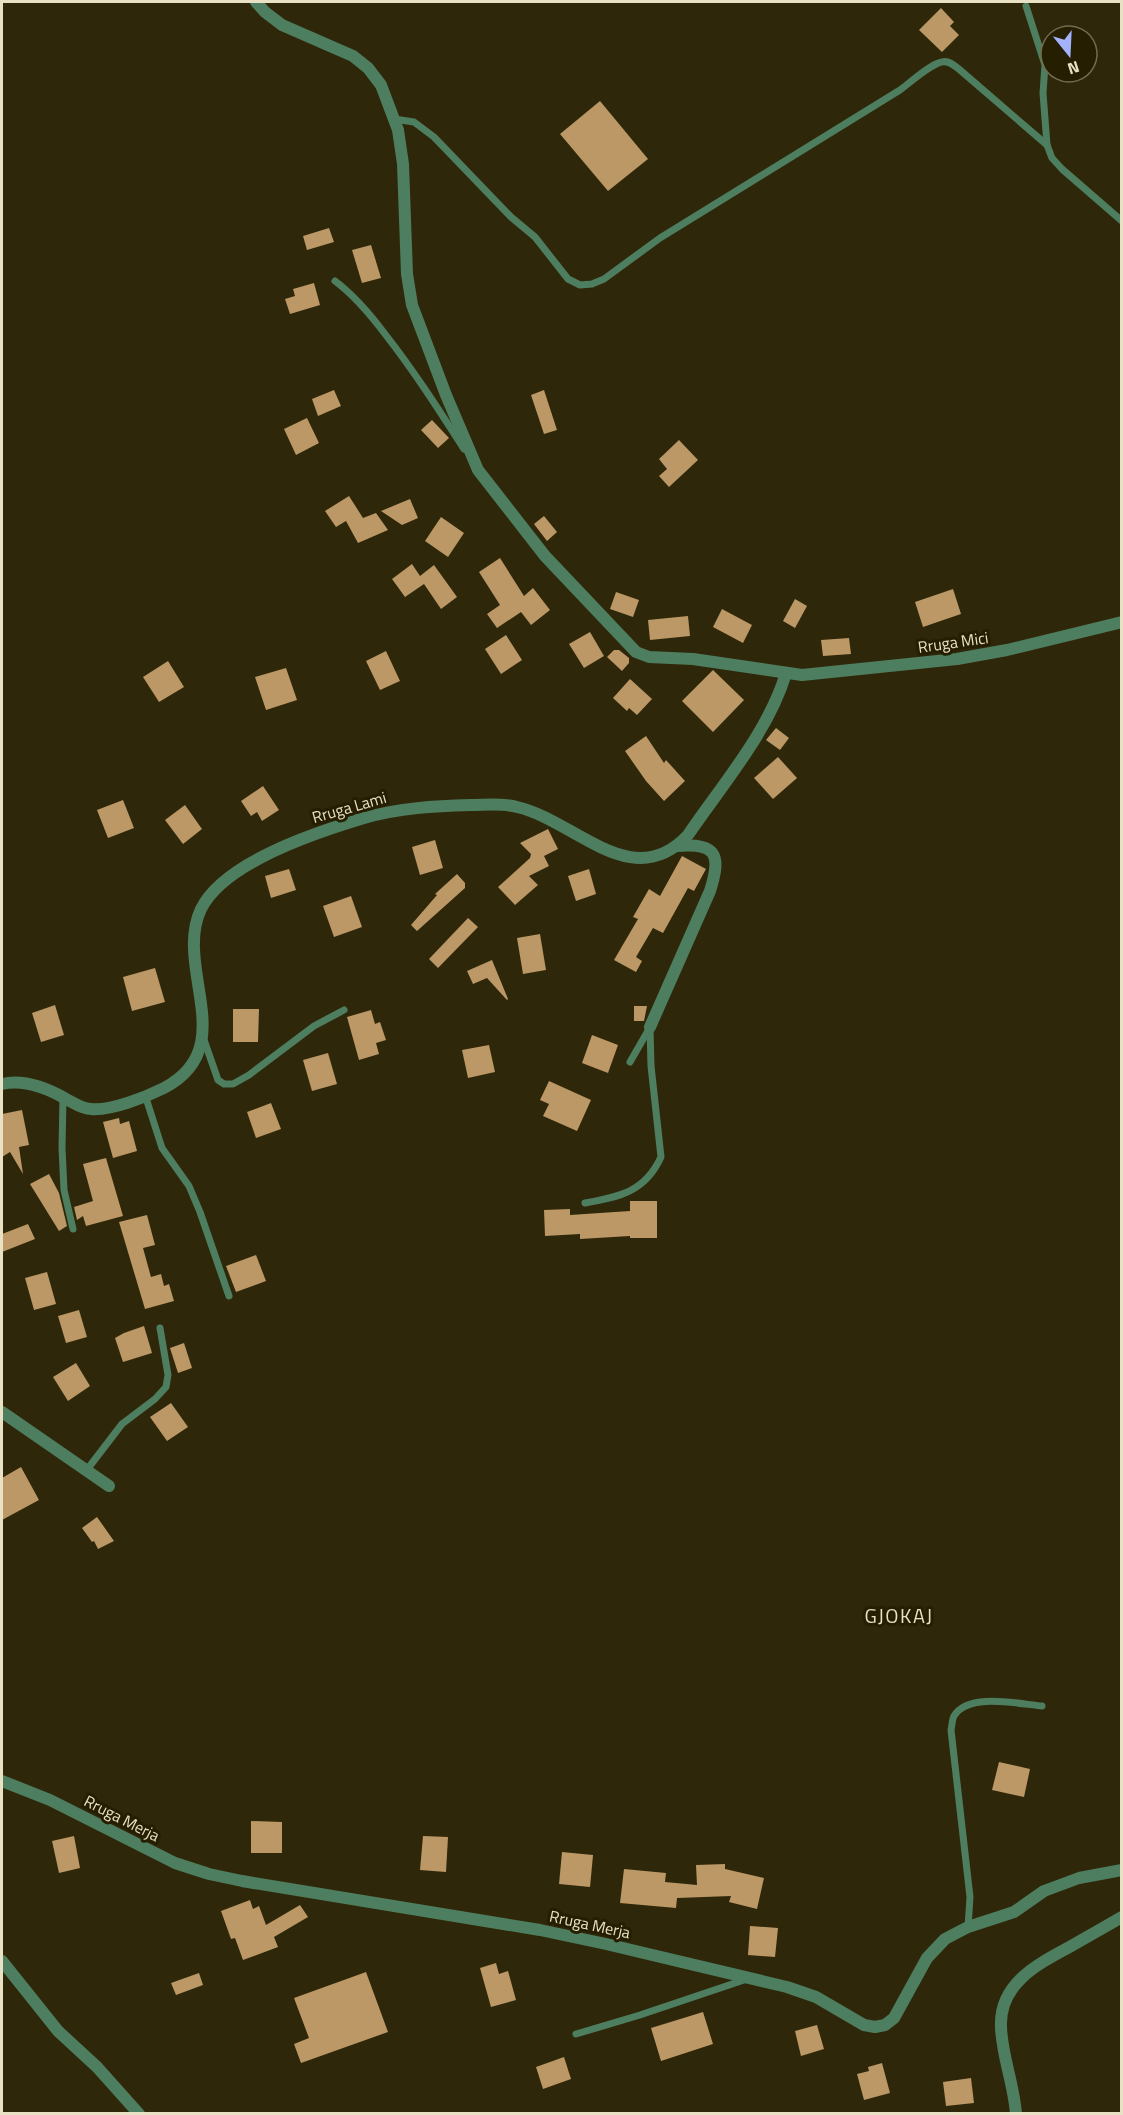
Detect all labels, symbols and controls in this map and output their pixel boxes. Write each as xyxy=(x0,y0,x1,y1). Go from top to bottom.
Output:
north arrow xyxy=(1039,24,1099,84)
text: N xyxy=(1065,55,1083,81)
street label: Rruga Mici xyxy=(916,625,990,659)
street label: Rruga Lami xyxy=(309,785,389,829)
district label: GJOKAJ xyxy=(864,1600,934,1631)
street label: Rruga Merja xyxy=(80,1789,164,1847)
street label: Rruga Merja xyxy=(547,1904,633,1944)

